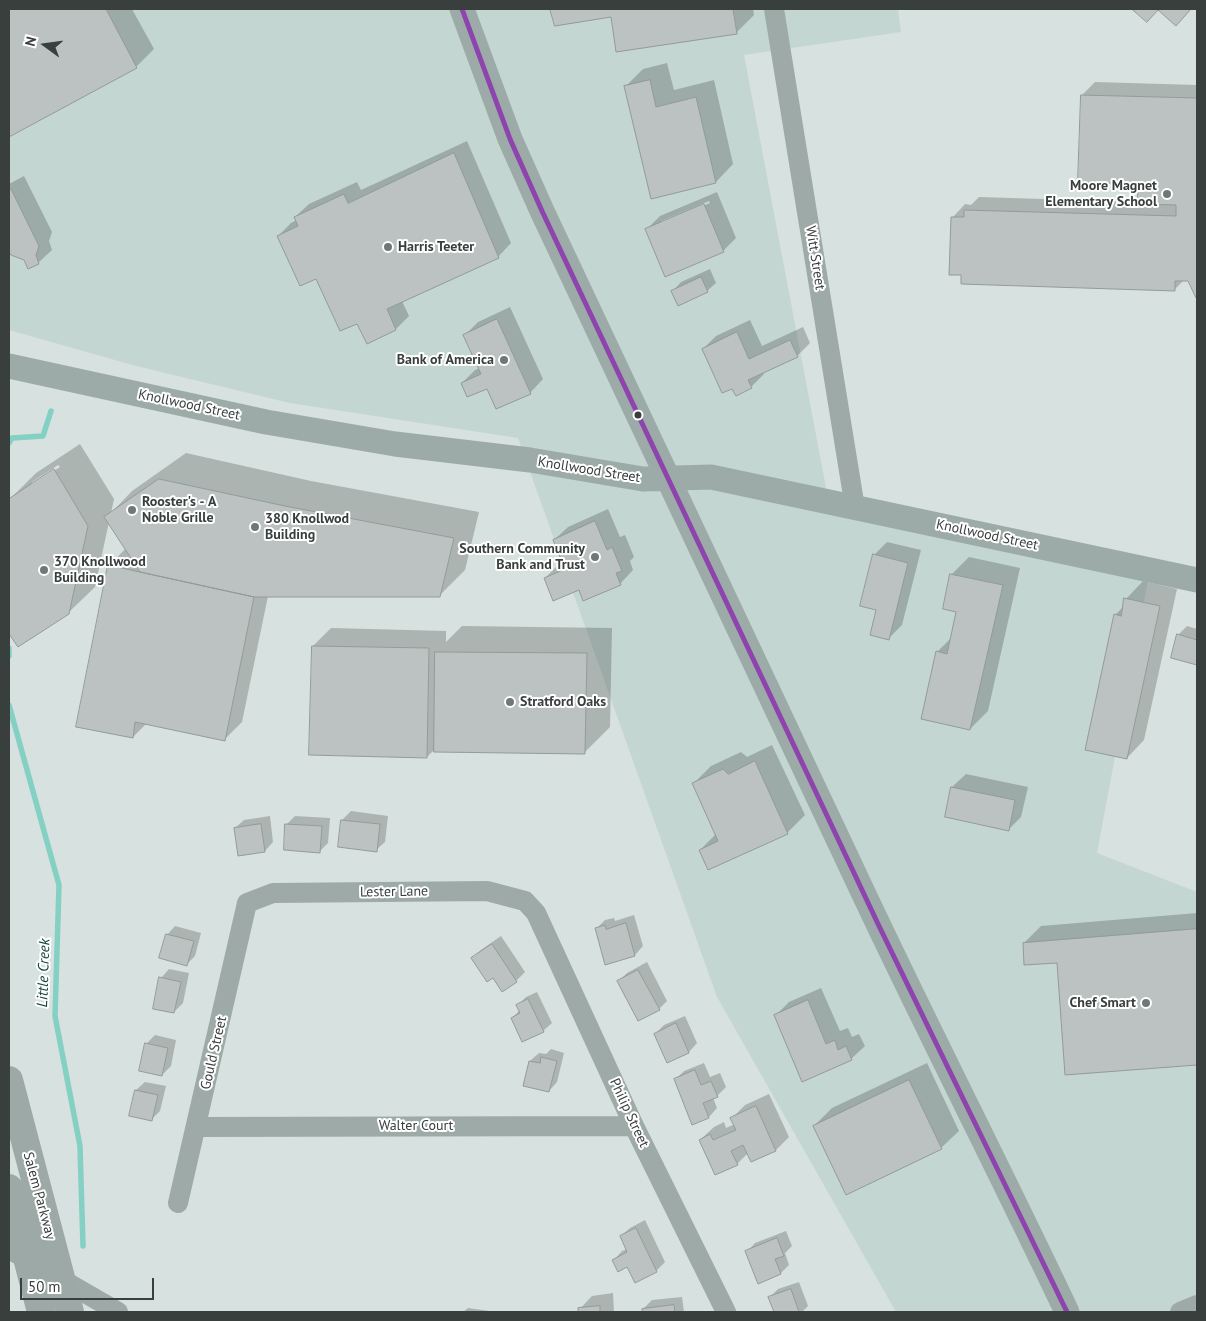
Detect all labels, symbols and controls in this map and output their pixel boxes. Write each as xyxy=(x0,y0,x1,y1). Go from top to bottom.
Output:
north arrow xyxy=(20,20,70,70)
text: N xyxy=(21,35,40,48)
place label: Moore Magnet Elementary School xyxy=(1045,178,1157,210)
marker: Moore Magnet Elementary School xyxy=(1161,188,1173,200)
street label: Witt Street xyxy=(802,225,828,291)
place label: Harris Teeter xyxy=(398,239,474,255)
marker: Harris Teeter xyxy=(382,241,394,253)
place label: Bank of America xyxy=(397,352,494,368)
marker: Bank of America xyxy=(498,354,510,366)
street label: Knollwood Street xyxy=(137,386,241,424)
unlabelled marker xyxy=(633,410,643,420)
street label: Knollwood Street xyxy=(536,454,642,486)
place label: Rooster's - A Noble Grille xyxy=(142,494,217,526)
marker: Rooster's - A Noble Grille xyxy=(126,504,138,516)
place label: 380 Knollwod Building xyxy=(265,511,349,544)
street label: Knollwood Street xyxy=(935,516,1039,554)
marker: 380 Knollwod Building xyxy=(249,521,261,533)
place label: Southern Community Bank and Trust xyxy=(459,541,585,574)
marker: Southern Community Bank and Trust xyxy=(589,551,601,563)
place label: 370 Knollwood Building xyxy=(54,554,146,586)
marker: 370 Knollwood Building xyxy=(38,564,50,576)
place label: Stratford Oaks xyxy=(520,694,606,710)
marker: Stratford Oaks xyxy=(504,696,516,708)
street label: Lester Lane xyxy=(360,883,428,901)
water label: Little Creek xyxy=(34,938,54,1008)
place label: Chef Smart xyxy=(1070,995,1136,1011)
marker: Chef Smart xyxy=(1140,997,1152,1009)
street label: Gould Street xyxy=(197,1015,231,1091)
street label: Philip Street xyxy=(606,1076,652,1150)
street label: Walter Court xyxy=(379,1118,453,1134)
street label: Salem Parkway xyxy=(19,1150,59,1242)
scale bar xyxy=(22,1268,156,1300)
text: 50 m xyxy=(28,1277,61,1296)

